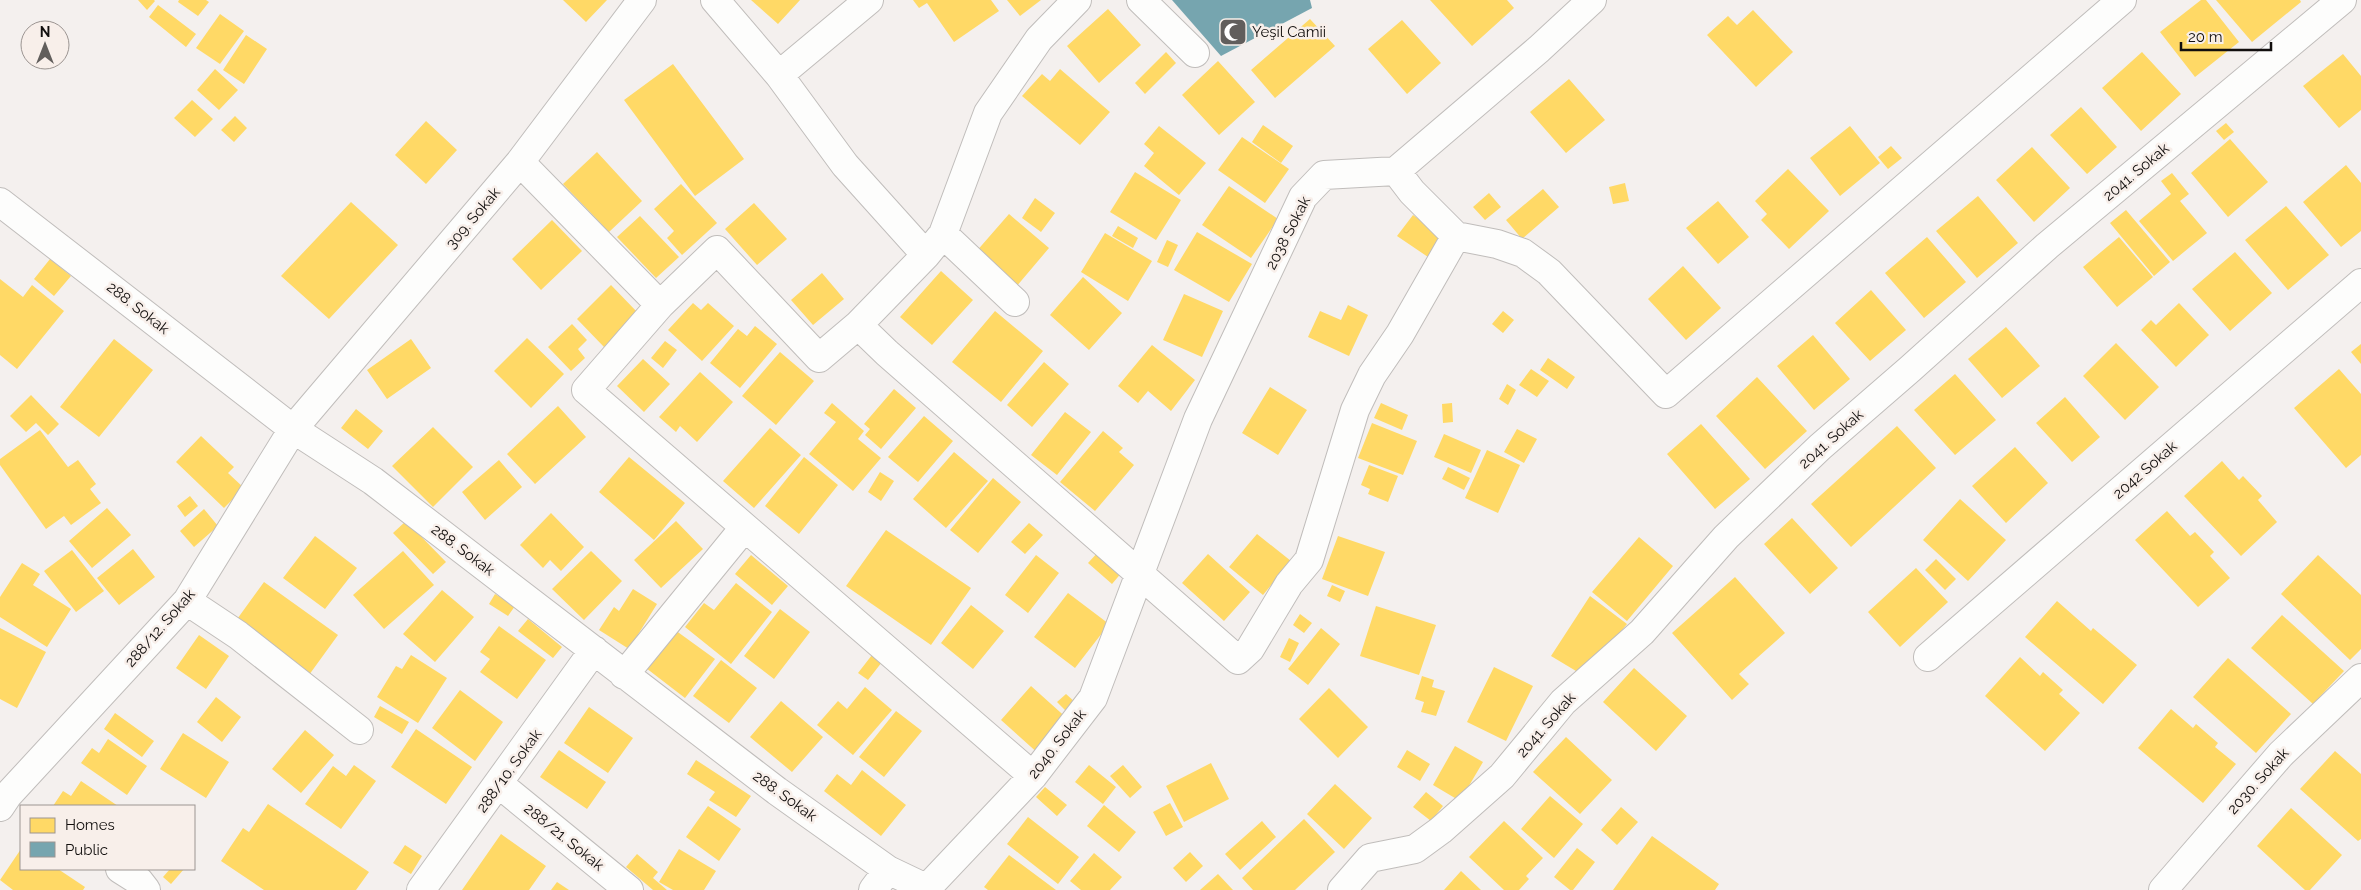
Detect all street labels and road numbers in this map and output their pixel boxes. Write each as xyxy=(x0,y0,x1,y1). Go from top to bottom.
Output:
street label: 2041. Sokak xyxy=(2099,139,2173,205)
street label: 309. Sokak xyxy=(442,184,504,252)
street label: 2038 Sokak xyxy=(1262,193,1314,273)
street label: 288. Sokak xyxy=(103,278,173,338)
street label: 2041. Sokak xyxy=(1795,405,1867,473)
street label: 2042 Sokak xyxy=(2109,437,2181,503)
street label: 288. Sokak xyxy=(428,520,498,580)
street label: 288/12. Sokak xyxy=(121,585,199,671)
street label: 2041. Sokak xyxy=(1513,689,1579,761)
street label: 2040. Sokak xyxy=(1024,706,1090,782)
street label: 288/10. Sokak xyxy=(473,726,545,816)
street label: 2030. Sokak xyxy=(2224,744,2292,818)
street label: 288. Sokak xyxy=(750,767,820,825)
street label: 288/21. Sokak xyxy=(521,799,607,875)

